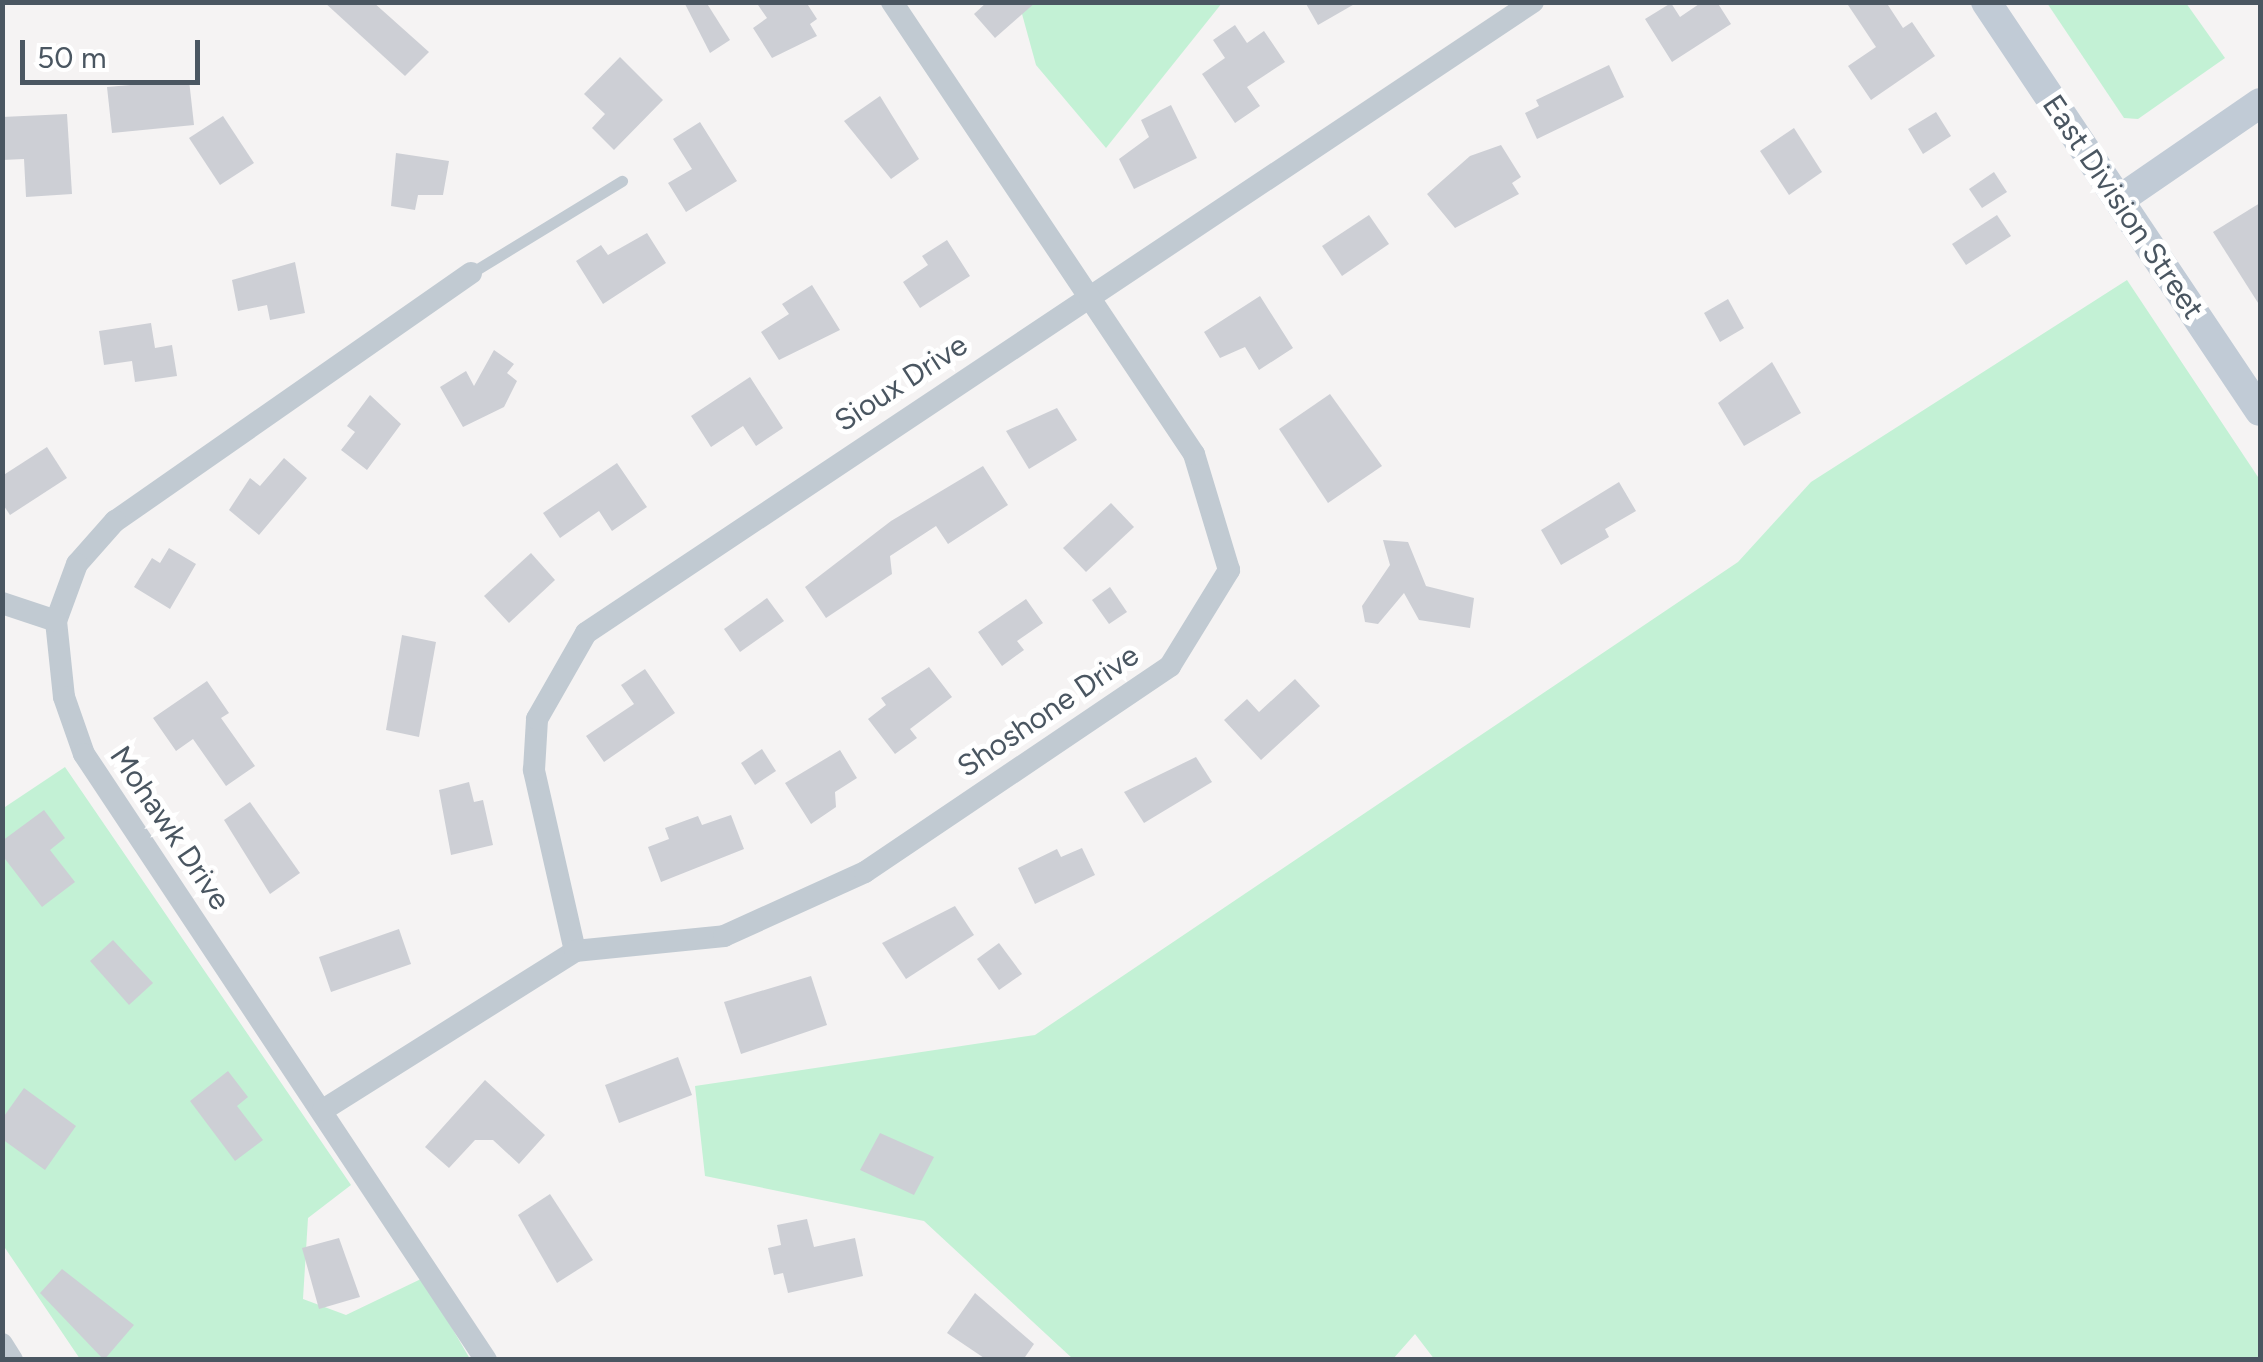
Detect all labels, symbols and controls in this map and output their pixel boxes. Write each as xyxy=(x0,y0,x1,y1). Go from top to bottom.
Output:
scale bar xyxy=(25,20,205,82)
text: 50 m xyxy=(37,39,106,76)
street label: East Division Street xyxy=(2035,88,2211,326)
street label: Sioux Drive xyxy=(828,327,974,439)
street label: Shoshone Drive xyxy=(951,637,1145,785)
street label: Mohawk Drive xyxy=(102,739,238,917)

